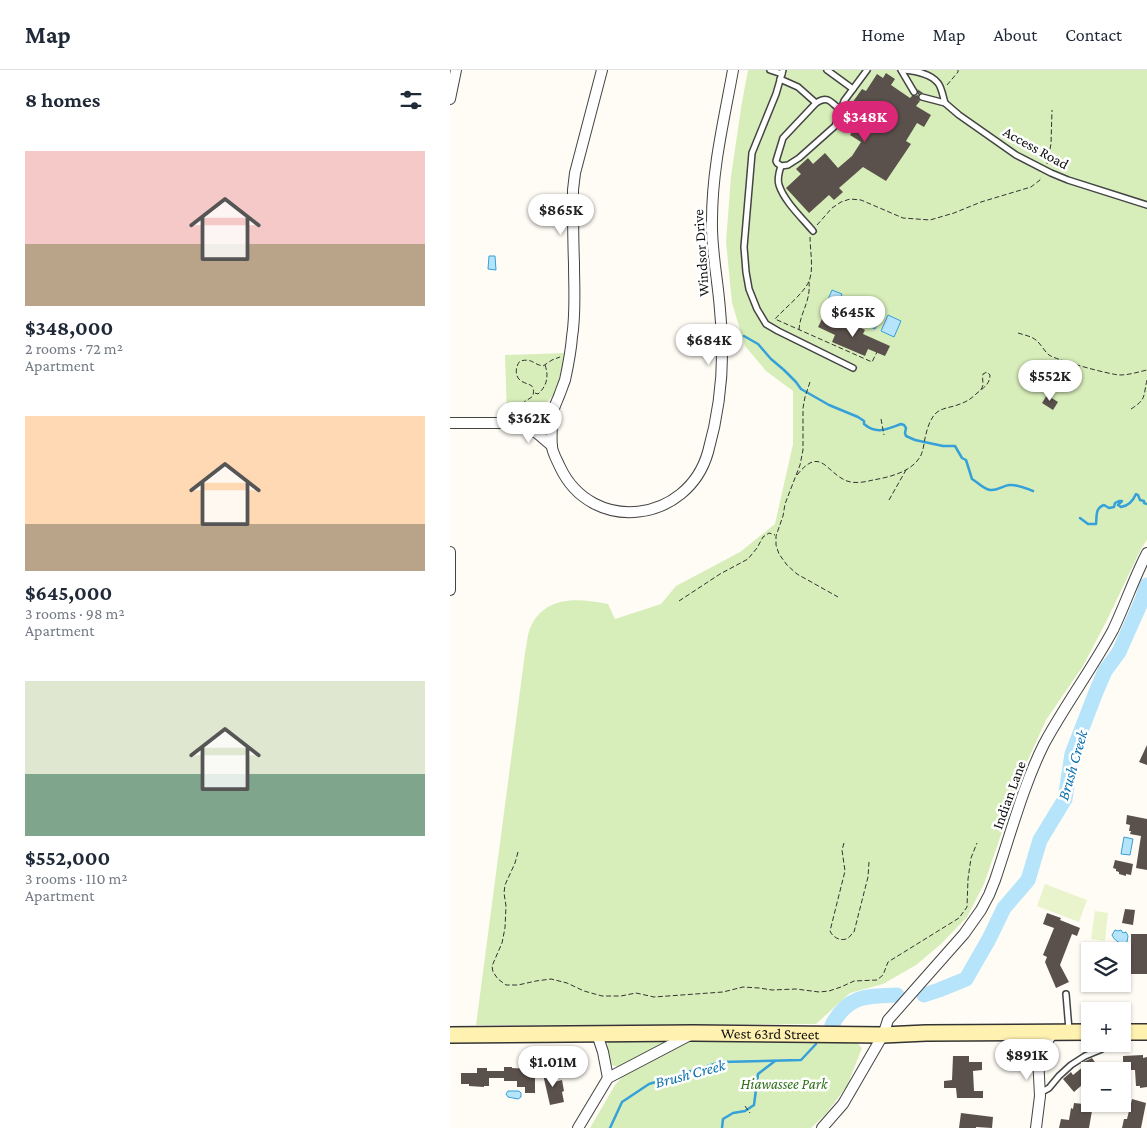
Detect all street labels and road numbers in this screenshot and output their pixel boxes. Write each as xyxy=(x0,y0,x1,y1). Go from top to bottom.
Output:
street label: Access Road xyxy=(1000,123,1072,173)
street label: Windsor Drive xyxy=(690,208,712,297)
street label: Indian Lane xyxy=(989,758,1029,831)
street label: West 63rd Street xyxy=(721,1025,820,1042)

